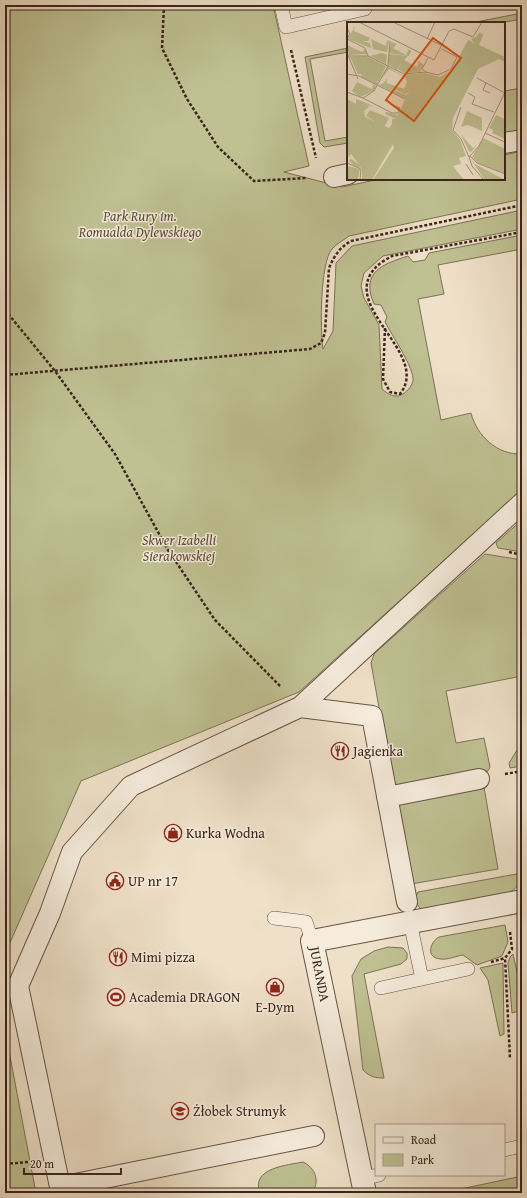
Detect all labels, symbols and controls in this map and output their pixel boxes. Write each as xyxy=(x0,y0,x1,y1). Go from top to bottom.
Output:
inset map xyxy=(347,22,505,180)
park label: Park Rury im. Romualda Dylewskiego xyxy=(78,206,201,242)
park label: Skwer Izabelli Sierakowskiej xyxy=(142,530,216,566)
restaurant icon: Jagienka xyxy=(330,741,350,761)
place label: Jagienka xyxy=(351,741,403,761)
shop icon: Kurka Wodna xyxy=(163,823,183,843)
place label: Kurka Wodna xyxy=(186,823,265,843)
public building icon: UP nr 17 xyxy=(105,871,125,891)
place label: UP nr 17 xyxy=(128,871,178,891)
street label: JURANDA xyxy=(304,943,335,1004)
restaurant icon: Mimi pizza xyxy=(108,947,128,967)
place label: Mimi pizza xyxy=(131,947,196,967)
shop icon: E-Dym xyxy=(265,977,285,997)
sports icon: Academia DRAGON xyxy=(106,987,126,1007)
place label: Academia DRAGON xyxy=(129,987,240,1007)
place label: E-Dym xyxy=(256,997,295,1017)
school or university icon: Żłobek Strumyk xyxy=(170,1101,190,1121)
place label: Żłobek Strumyk xyxy=(193,1101,287,1121)
legend xyxy=(375,1124,505,1176)
text: Road xyxy=(411,1131,437,1148)
scale bar xyxy=(24,1150,121,1176)
text: Park xyxy=(411,1151,435,1168)
text: 20 m xyxy=(30,1155,54,1172)

